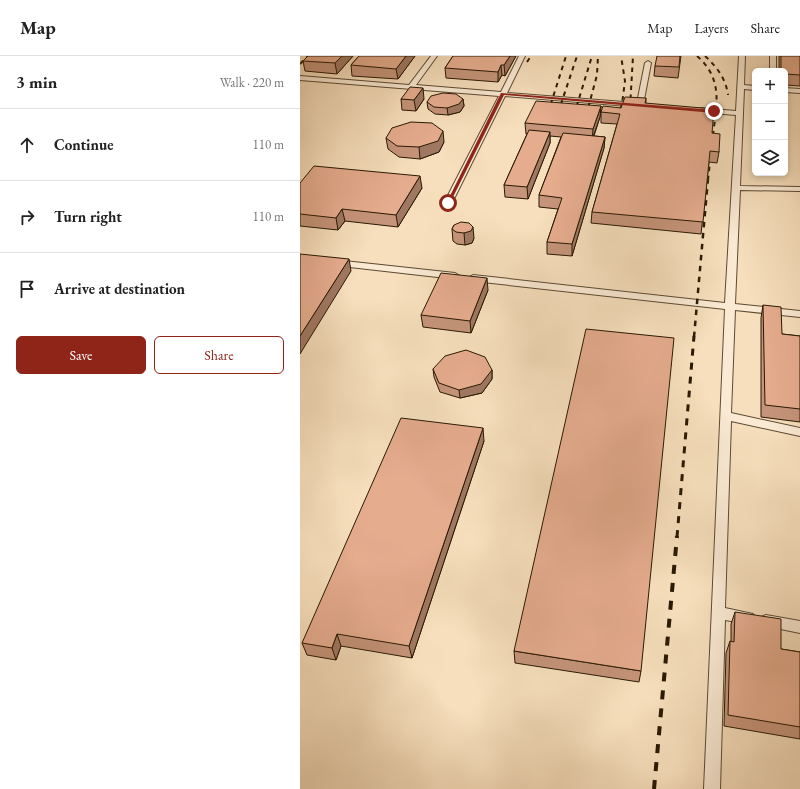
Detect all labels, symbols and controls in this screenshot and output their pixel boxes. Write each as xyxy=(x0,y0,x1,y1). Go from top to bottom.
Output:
text: Map xyxy=(20,15,56,40)
text: Map xyxy=(647,19,672,37)
text: Layers xyxy=(694,19,729,37)
text: Share xyxy=(751,19,780,37)
map controls xyxy=(752,68,788,176)
button: + xyxy=(752,68,788,104)
text: 3 min xyxy=(16,71,57,93)
text: Walk · 220 m xyxy=(220,74,284,91)
route end xyxy=(705,102,723,120)
button: − xyxy=(752,104,788,140)
icon: ahead xyxy=(16,134,38,156)
text: Continue xyxy=(54,135,114,154)
text: 110 m xyxy=(253,136,284,153)
button: layers xyxy=(752,140,788,176)
route start xyxy=(439,194,457,212)
icon: right xyxy=(16,206,38,228)
text: Turn right xyxy=(54,207,122,226)
text: 110 m xyxy=(253,208,284,225)
icon: arrive xyxy=(16,278,38,300)
text: Arrive at destination xyxy=(54,279,185,298)
button: Save xyxy=(16,336,146,374)
button: Share xyxy=(154,336,284,374)

